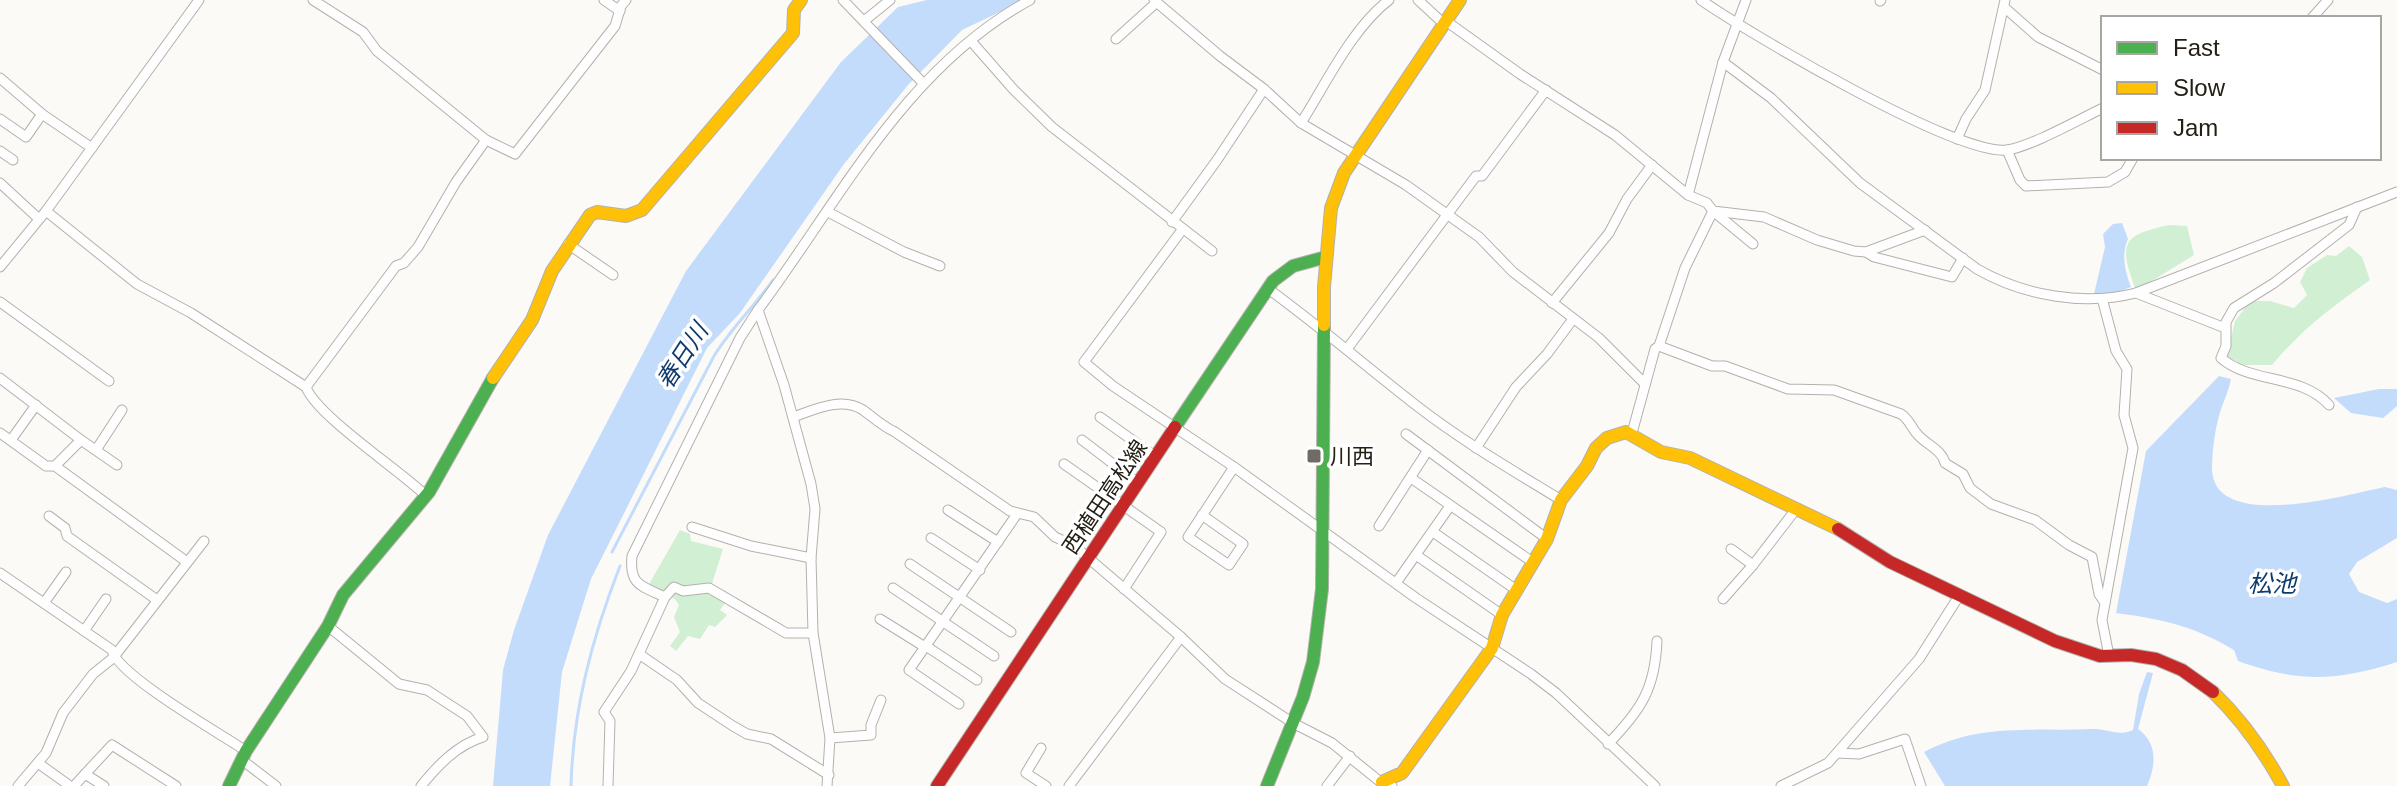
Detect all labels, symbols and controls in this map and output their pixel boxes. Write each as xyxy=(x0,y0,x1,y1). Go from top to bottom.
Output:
legend xyxy=(2101,16,2381,160)
text: Fast xyxy=(2173,34,2220,61)
text: Slow xyxy=(2173,74,2226,101)
text: Jam xyxy=(2173,114,2218,141)
water label: 春日川 xyxy=(651,316,715,394)
street label: 西植田高松線 xyxy=(1058,435,1152,559)
place label: 川西 xyxy=(1330,444,1374,469)
marker: 川西 xyxy=(1305,447,1323,465)
water label: 松池 xyxy=(2248,570,2298,597)

